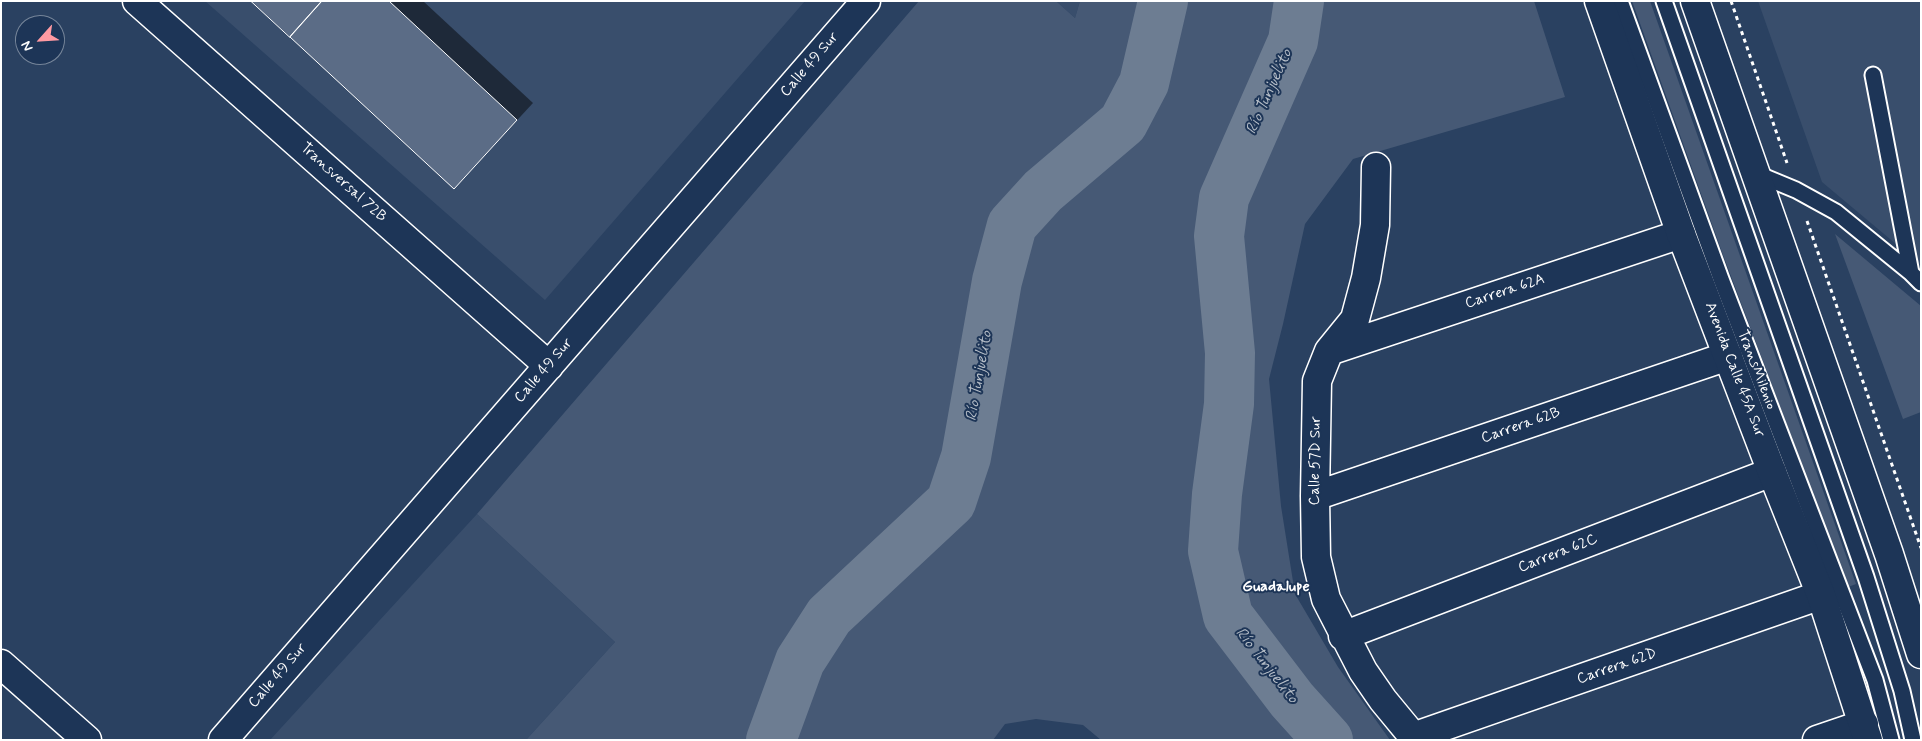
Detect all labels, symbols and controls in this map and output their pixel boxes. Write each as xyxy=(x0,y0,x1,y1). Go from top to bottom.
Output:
north arrow xyxy=(15,15,65,65)
street label: Calle 49 Sur xyxy=(777,29,843,101)
text: N xyxy=(17,38,38,54)
water label: Río Tunjuelito xyxy=(1243,47,1297,137)
street label: Transversal 72B xyxy=(296,140,390,226)
street label: Carrera 62A xyxy=(1463,271,1547,313)
street label: Avenida Calle 45A Sur xyxy=(1700,300,1768,440)
street label: TransMilenio xyxy=(1733,328,1779,412)
water label: Río Tunjuelito xyxy=(963,330,997,422)
street label: Calle 49 Sur xyxy=(511,335,577,407)
street label: Carrera 62B xyxy=(1479,404,1563,448)
street label: Calle 57D Sur xyxy=(1306,416,1326,506)
street label: Carrera 62C xyxy=(1516,531,1600,577)
district label: Guadalupe xyxy=(1242,578,1310,598)
water label: Río Tunjuelito xyxy=(1230,624,1302,708)
street label: Calle 49 Sur xyxy=(245,640,311,712)
street label: Carrera 62D xyxy=(1575,645,1659,689)

